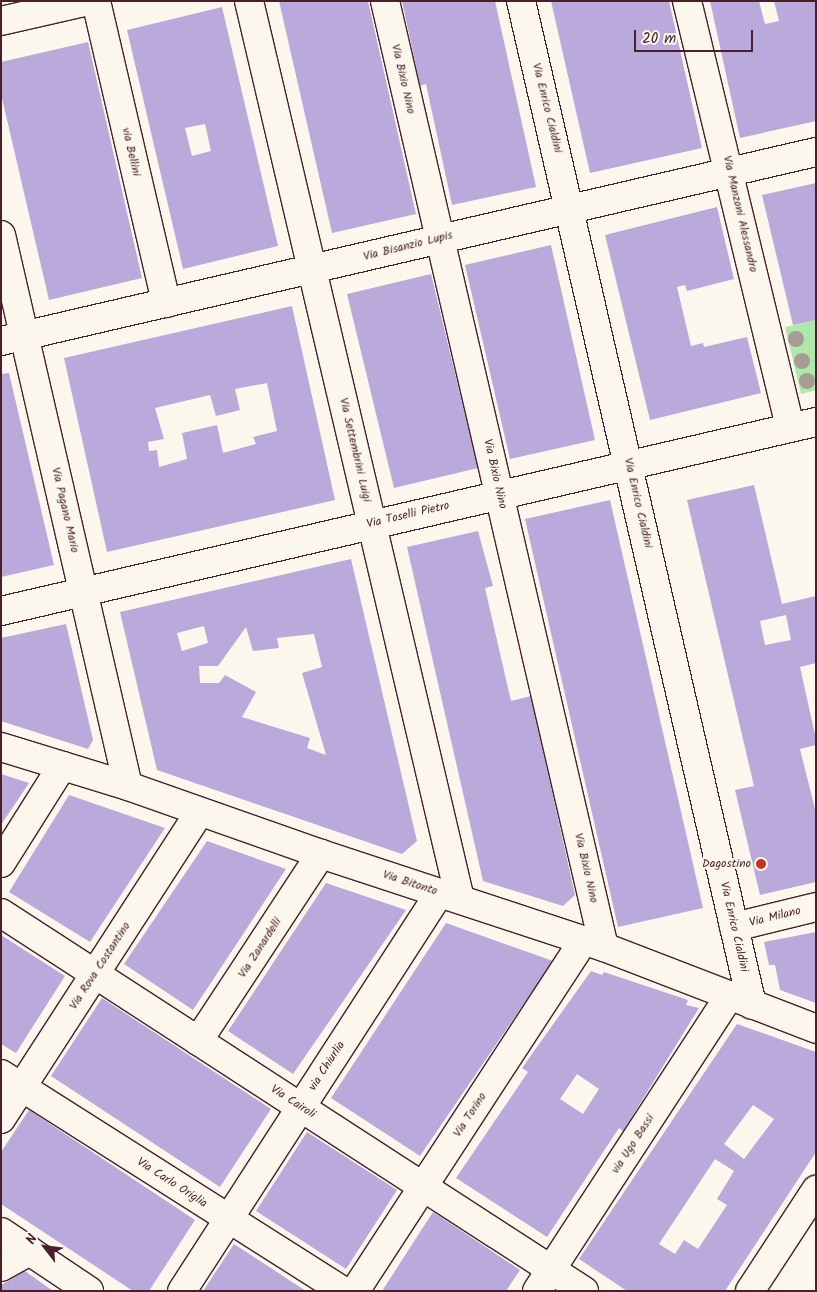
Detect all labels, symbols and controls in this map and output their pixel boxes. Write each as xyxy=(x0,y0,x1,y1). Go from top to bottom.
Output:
scale bar xyxy=(637,20,756,52)
text: 20 m xyxy=(642,27,676,51)
street label: Via Bixio Nino xyxy=(388,43,418,115)
street label: Via Enrico Cialdini xyxy=(529,62,565,154)
street label: via Bellini xyxy=(118,126,144,178)
street label: Via Manzoni Alessandro xyxy=(720,154,760,274)
street label: Via Bisanzio Lupis xyxy=(362,228,454,264)
street label: Via Settembrini Luigi xyxy=(336,396,374,504)
street label: Via Bixio Nino xyxy=(480,438,510,510)
street label: Via Enrico Cialdini xyxy=(621,456,655,550)
street label: Via Pagano Mario xyxy=(48,466,82,554)
street label: Via Toselli Pietro xyxy=(365,498,451,532)
street label: Via Bixio Nino xyxy=(571,832,601,904)
place label: Dagostino xyxy=(702,857,751,871)
marker: Dagostino xyxy=(755,858,767,870)
street label: Via Bitonto xyxy=(381,867,439,899)
street label: Via Enrico Cialdini xyxy=(717,880,751,974)
street label: Via Milano xyxy=(748,904,802,930)
street label: Via Zanardelli xyxy=(235,915,285,981)
street label: Via Rova Costantino xyxy=(66,920,134,1012)
street label: via Chiurlia xyxy=(306,1039,348,1093)
street label: Via Cairoli xyxy=(268,1082,318,1122)
street label: Via Torino xyxy=(450,1090,490,1140)
street label: via Ugo Bassi xyxy=(608,1112,658,1176)
street label: Via Carlo Origlia xyxy=(134,1155,210,1211)
north arrow xyxy=(20,1222,70,1272)
text: N xyxy=(20,1230,44,1249)

